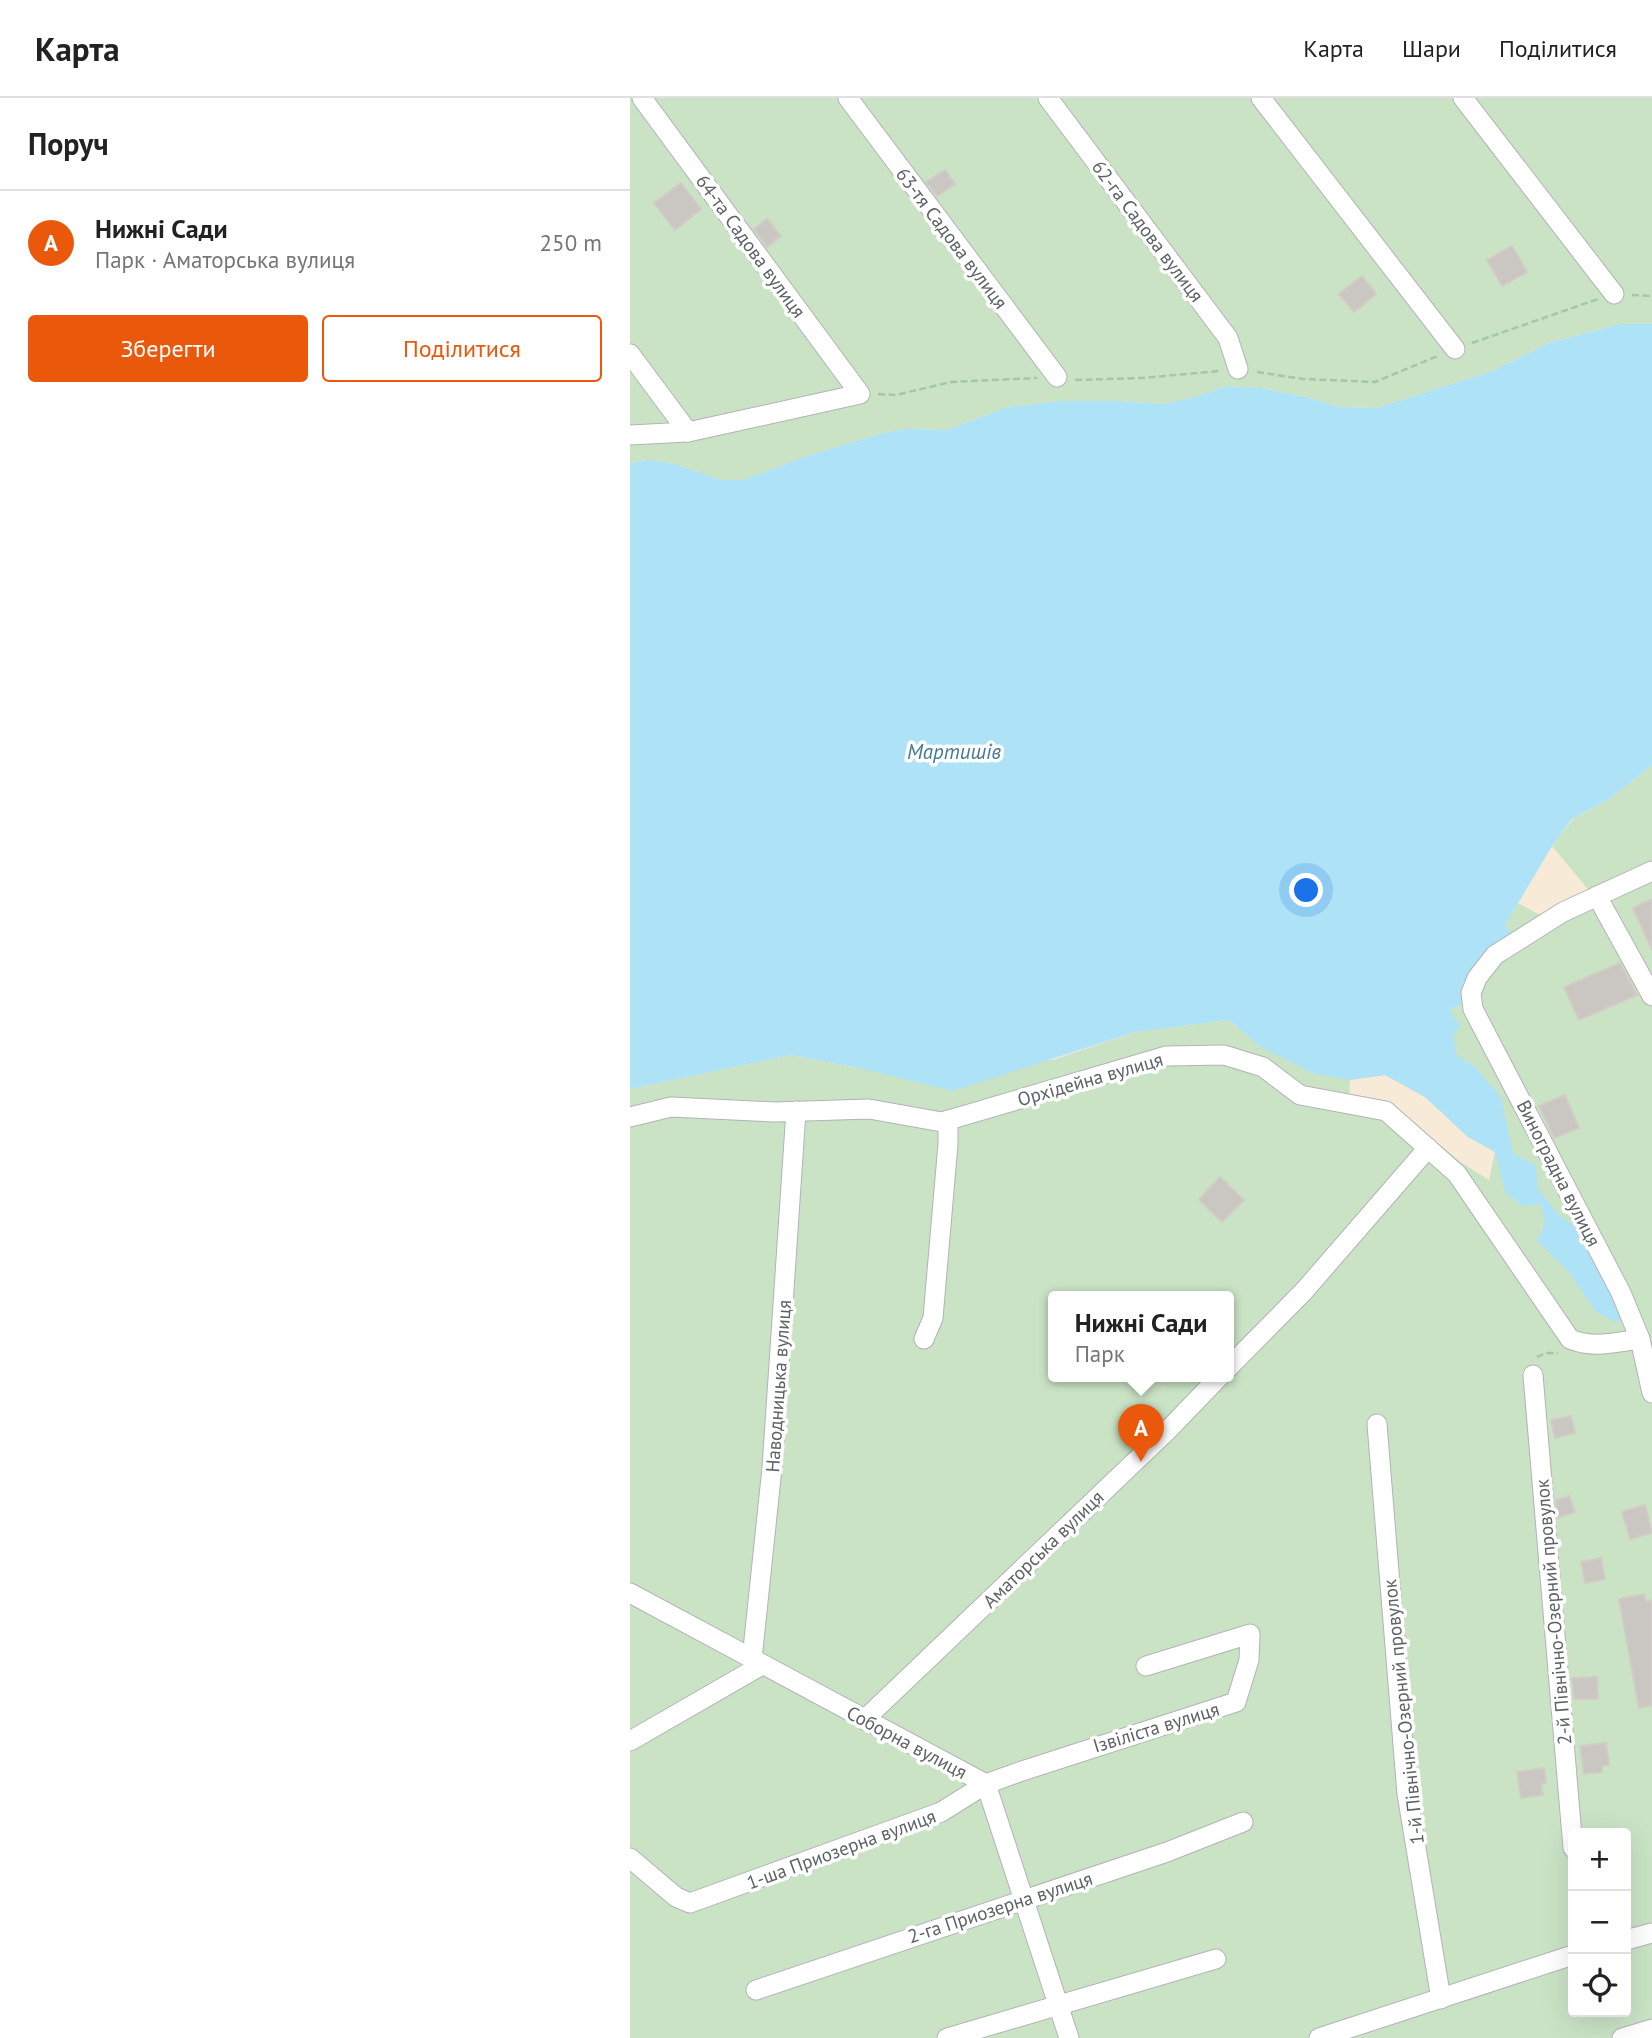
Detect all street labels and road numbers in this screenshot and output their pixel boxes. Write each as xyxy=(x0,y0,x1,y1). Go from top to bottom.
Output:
street label: 62-га Садова вулиця xyxy=(1087,155,1209,307)
street label: 63-тя Садова вулиця xyxy=(891,163,1013,313)
street label: 64-та Садова вулиця xyxy=(691,170,811,322)
street label: Орхідейна вулиця xyxy=(1014,1047,1166,1111)
street label: Виноградна вулиця xyxy=(1512,1096,1606,1250)
street label: Наводницька вулиця xyxy=(760,1299,796,1473)
street label: 2-й Північно-Озерний провулок xyxy=(1529,1478,1577,1746)
street label: Аматорська вулиця xyxy=(978,1485,1108,1613)
street label: 1-й Північно-Озерний провулок xyxy=(1377,1578,1429,1846)
street label: Ізвіліста вулиця xyxy=(1090,1696,1222,1758)
street label: Соборна вулиця xyxy=(843,1700,971,1784)
street label: 1-ша Приозерна вулиця xyxy=(743,1804,939,1894)
street label: 2-га Приозерна вулиця xyxy=(905,1866,1095,1948)

